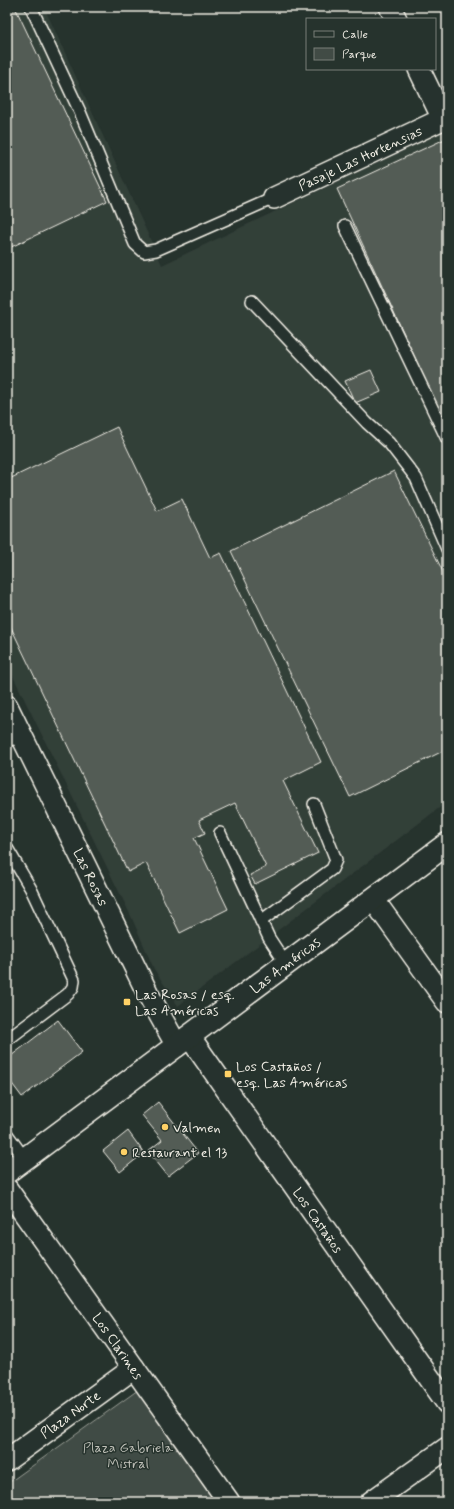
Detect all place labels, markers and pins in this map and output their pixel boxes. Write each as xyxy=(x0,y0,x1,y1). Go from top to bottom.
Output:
place label: Las Rosas / esq. Las Américas xyxy=(135,986,235,1020)
marker: Las Rosas / esq. Las Américas xyxy=(122,997,132,1007)
place label: Los Castaños / esq. Las Américas xyxy=(236,1058,348,1092)
marker: Los Castaños / esq. Las Américas xyxy=(223,1069,233,1079)
place label: Valmen xyxy=(173,1119,221,1137)
marker: Valmen xyxy=(160,1122,170,1132)
place label: Restaurant el 13 xyxy=(132,1144,227,1162)
marker: Restaurant el 13 xyxy=(119,1147,129,1157)

